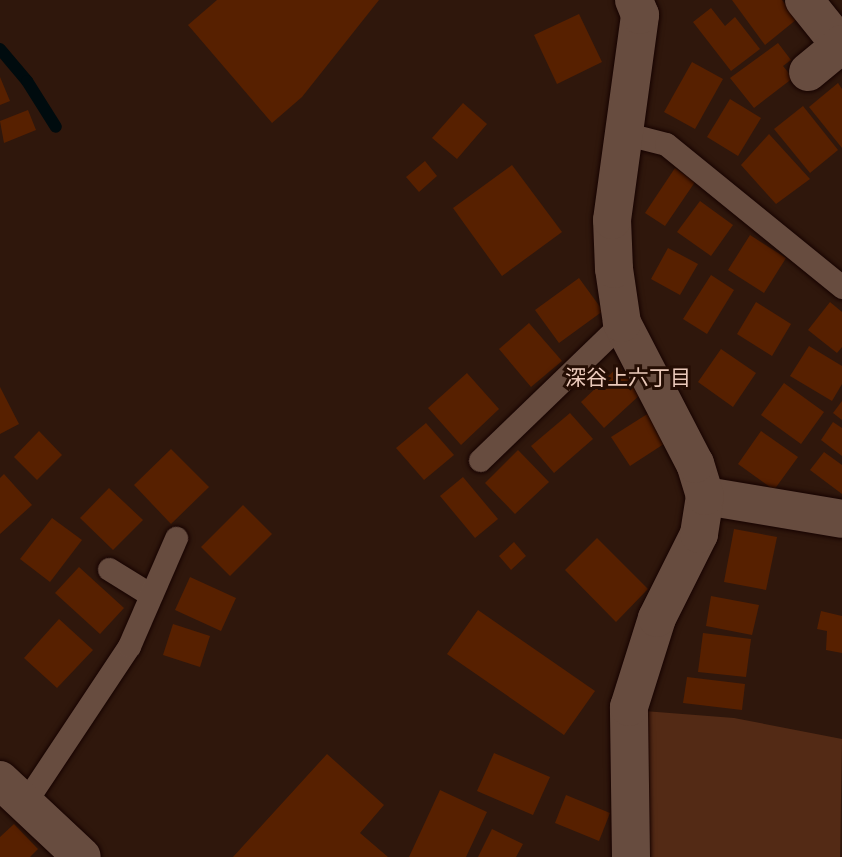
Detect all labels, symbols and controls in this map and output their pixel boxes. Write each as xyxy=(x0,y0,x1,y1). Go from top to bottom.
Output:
district label: 深谷上六丁目 xyxy=(565,365,691,391)

